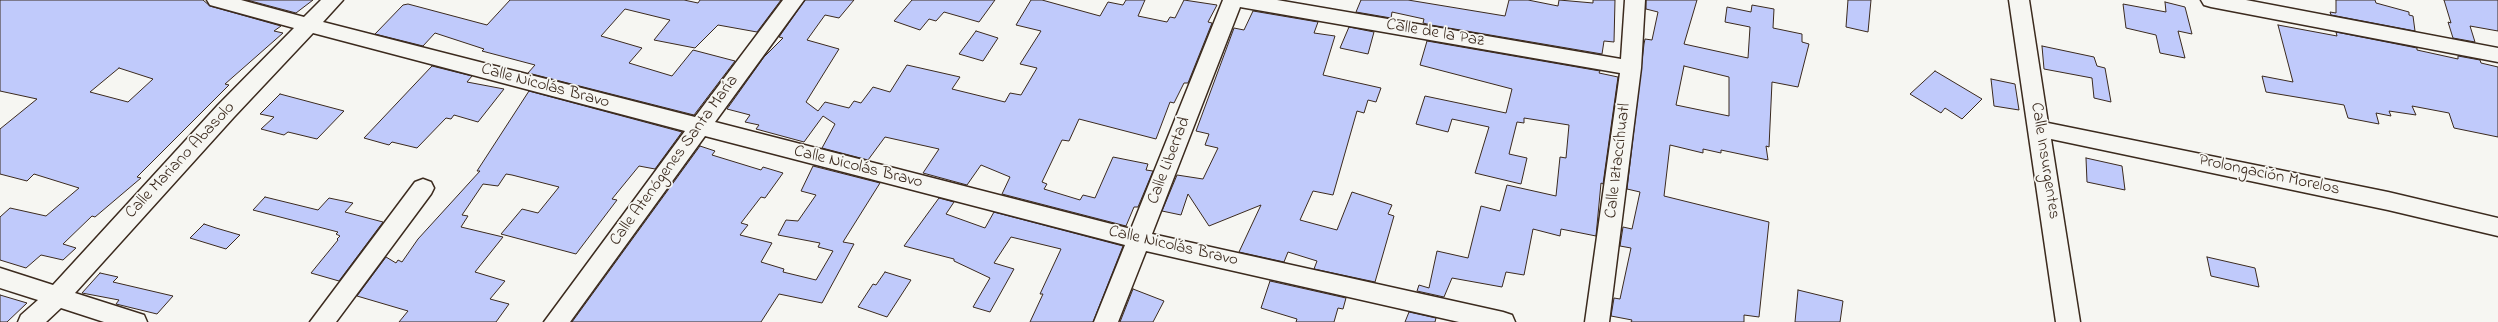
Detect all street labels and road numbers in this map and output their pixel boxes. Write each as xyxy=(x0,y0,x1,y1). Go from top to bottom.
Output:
street label: Calle de la Paz xyxy=(1385,15,1485,53)
street label: Calle Nicolás Bravo xyxy=(479,60,611,114)
street label: Calle Atenógenes Santa María xyxy=(606,72,744,250)
street label: Calle Mariano Abasolo xyxy=(122,99,240,223)
street label: Calle Insurgentes xyxy=(2025,101,2063,221)
street label: Calle Iztaccíhuatl xyxy=(1602,102,1636,220)
street label: Calle Libertad xyxy=(1144,115,1196,207)
street label: Calle Nicolás Bravo xyxy=(791,142,925,194)
street label: Prolongación Morelos xyxy=(2197,151,2341,201)
street label: Calle Nicolás Bravo xyxy=(1106,222,1240,272)

